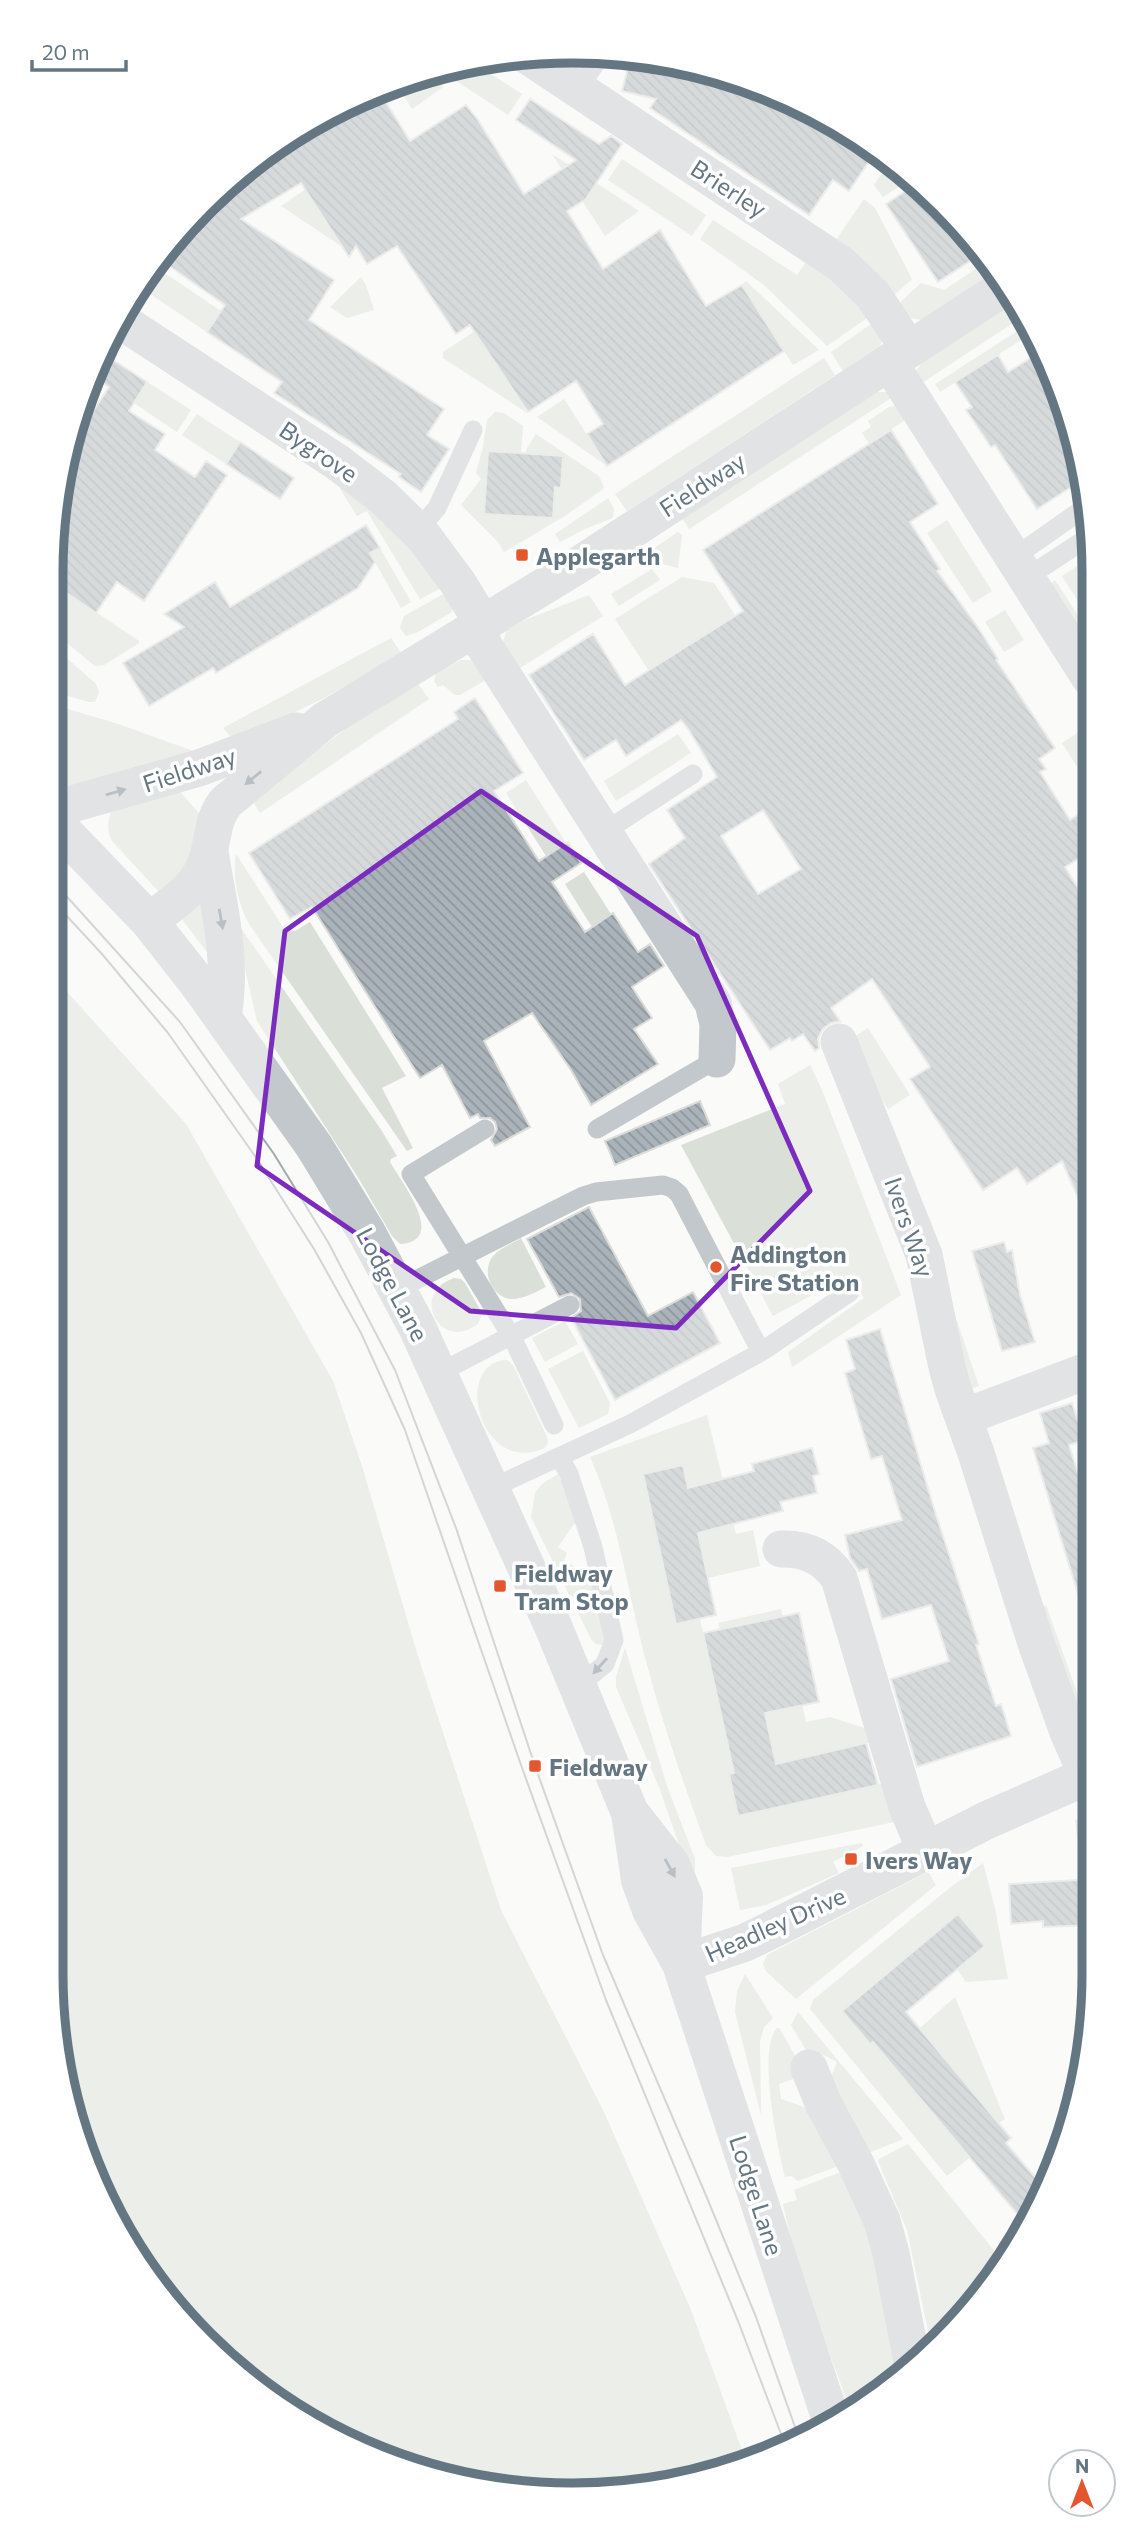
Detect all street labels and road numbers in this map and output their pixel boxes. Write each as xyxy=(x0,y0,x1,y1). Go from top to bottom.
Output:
street label: Brierley xyxy=(686,153,772,223)
street label: Bygrove xyxy=(274,414,364,488)
street label: Fieldway xyxy=(654,446,750,522)
street label: Fieldway xyxy=(139,740,239,798)
street label: Ivers Way xyxy=(879,1173,941,1281)
street label: Lodge Lane xyxy=(351,1222,435,1346)
street label: Headley Drive xyxy=(700,1880,850,1968)
street label: Lodge Lane xyxy=(724,2131,790,2259)

